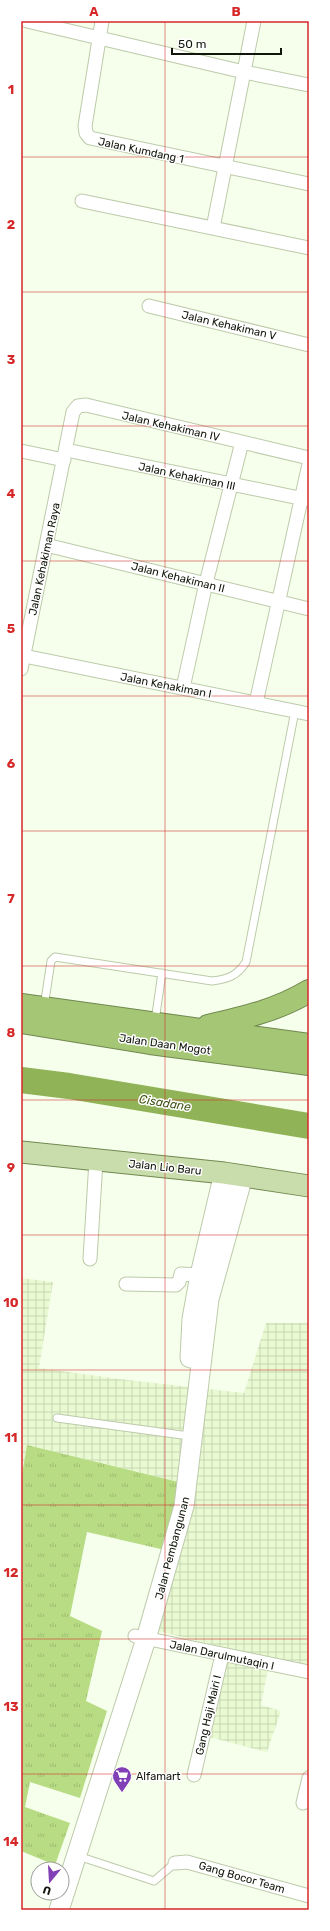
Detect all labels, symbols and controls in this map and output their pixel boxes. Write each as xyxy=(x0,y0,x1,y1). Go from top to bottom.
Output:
text: A xyxy=(89,4,99,19)
text: B xyxy=(231,4,241,19)
scale bar xyxy=(172,30,281,56)
text: 50 m xyxy=(178,37,206,51)
text: 1 xyxy=(8,82,14,97)
street label: Jalan Kumdang 1 xyxy=(97,135,185,166)
text: 2 xyxy=(7,217,15,232)
street label: Jalan Kehakiman V xyxy=(180,308,278,343)
text: 3 xyxy=(7,352,16,367)
street label: Jalan Kehakiman IV xyxy=(121,409,221,444)
street label: Jalan Kehakiman III xyxy=(137,460,237,493)
text: 4 xyxy=(7,486,16,501)
street label: Jalan Kehakiman Raya xyxy=(26,502,63,617)
street label: Jalan Kehakiman II xyxy=(130,560,226,595)
text: 5 xyxy=(7,621,15,636)
street label: Jalan Kehakiman I xyxy=(119,670,213,701)
text: 6 xyxy=(7,756,16,771)
text: 7 xyxy=(7,891,15,906)
text: 8 xyxy=(7,1025,16,1040)
street label: Jalan Daan Mogot xyxy=(118,1032,212,1057)
water label: Cisadane xyxy=(138,1092,192,1114)
street label: Jalan Lio Baru xyxy=(128,1157,202,1178)
text: 9 xyxy=(7,1160,15,1175)
text: 10 xyxy=(3,1295,19,1310)
text: 11 xyxy=(5,1430,17,1445)
street label: Jalan Pembangunan xyxy=(152,1495,192,1601)
text: 12 xyxy=(4,1565,18,1580)
street label: Jalan Darulmutaqin I xyxy=(168,1638,275,1673)
street label: Gang Haji Mairi I xyxy=(193,1674,224,1756)
text: 13 xyxy=(3,1699,19,1714)
supermarket icon: Alfamart xyxy=(111,1765,133,1793)
place label: Alfamart xyxy=(136,1770,181,1783)
text: 14 xyxy=(3,1834,19,1849)
street label: Gang Bocor Team xyxy=(197,1859,287,1896)
north arrow xyxy=(30,1861,70,1901)
text: U xyxy=(41,1883,53,1897)

